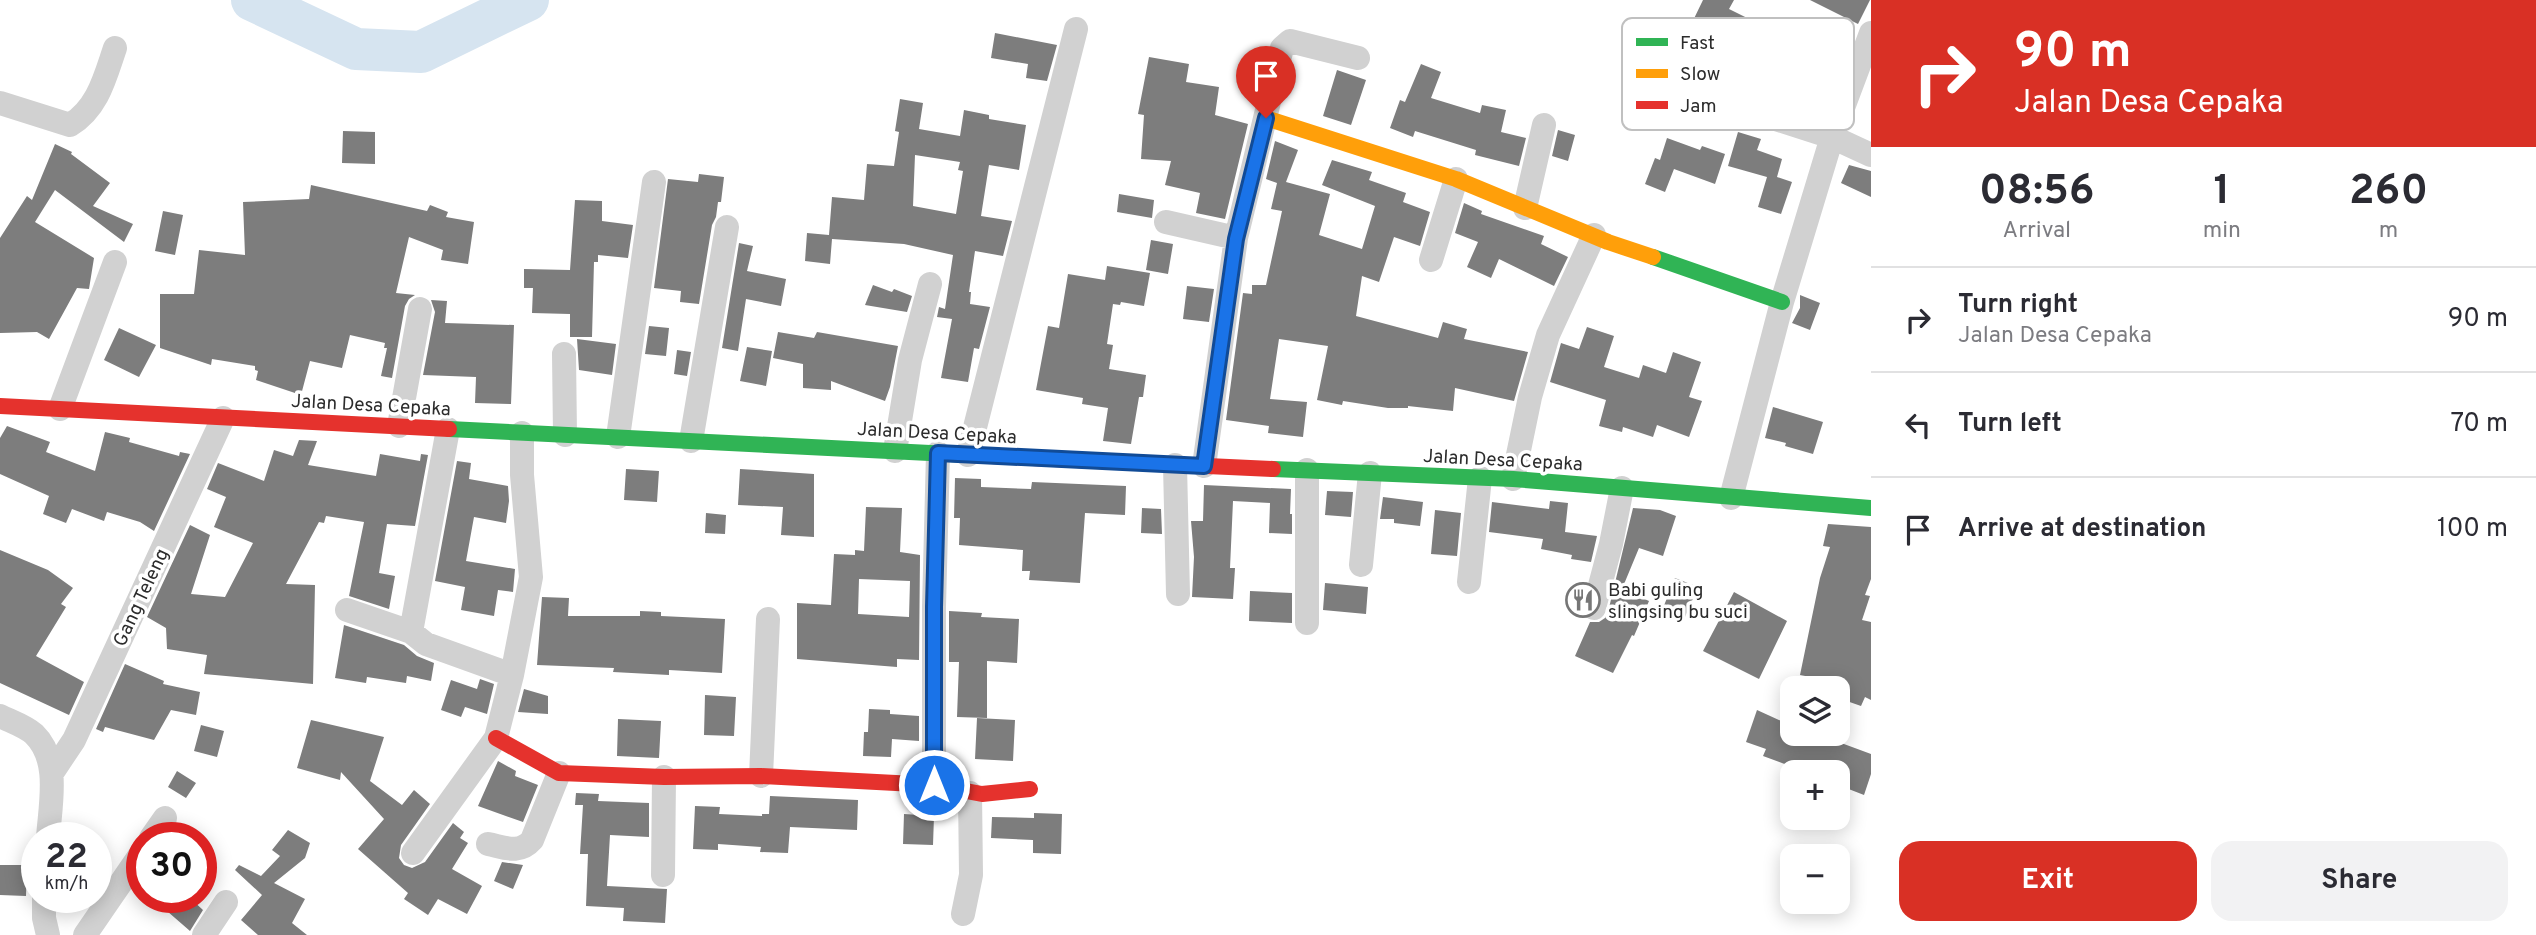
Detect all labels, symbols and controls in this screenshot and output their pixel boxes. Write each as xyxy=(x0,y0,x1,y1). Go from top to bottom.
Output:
legend xyxy=(1622,18,1854,130)
text: 90 m xyxy=(2014,23,2132,85)
icon: right xyxy=(1899,28,1990,119)
text: Fast xyxy=(1680,32,1715,56)
pin xyxy=(1236,46,1296,118)
icon: arrive xyxy=(1247,57,1285,95)
text: Slow xyxy=(1680,63,1720,87)
text: Jalan Desa Cepaka xyxy=(2014,84,2284,124)
text: Jam xyxy=(1680,95,1717,119)
text: 08:56 xyxy=(1979,166,2095,219)
text: 1 xyxy=(2213,166,2230,219)
text: 260 xyxy=(2349,166,2428,219)
text: Arrival xyxy=(2003,217,2071,246)
text: min xyxy=(2203,217,2241,246)
text: m xyxy=(2379,217,2398,246)
text: Turn right xyxy=(1958,289,2078,322)
icon: right xyxy=(1899,301,1937,339)
text: 90 m xyxy=(2448,303,2508,336)
text: Jalan Desa Cepaka xyxy=(1958,322,2152,351)
street label: Jalan Desa Cepaka xyxy=(290,390,451,422)
icon: left xyxy=(1899,406,1937,444)
text: Turn left xyxy=(1958,408,2062,441)
text: 70 m xyxy=(2450,408,2508,441)
street label: Jalan Desa Cepaka xyxy=(856,418,1017,450)
street label: Jalan Desa Cepaka xyxy=(1422,445,1583,477)
icon: arrive xyxy=(1899,511,1937,549)
text: Arrive at destination xyxy=(1958,513,2206,546)
text: 100 m xyxy=(2437,513,2508,546)
street label: Gang Teleng xyxy=(109,545,175,651)
place label: Babi guling slingsing bu suci xyxy=(1608,579,1748,625)
restaurant icon: Babi guling slingsing bu suci xyxy=(1564,581,1602,619)
map controls xyxy=(1780,676,1850,914)
button: layers xyxy=(1780,676,1850,746)
position arrow xyxy=(897,748,971,822)
button: + xyxy=(1780,760,1850,830)
speed limit sign: 30 xyxy=(126,822,217,913)
text: 22 xyxy=(45,836,88,880)
button: Exit xyxy=(1899,841,2197,921)
button: Share xyxy=(2211,841,2508,921)
button: − xyxy=(1780,844,1850,914)
text: km/h xyxy=(45,873,88,896)

